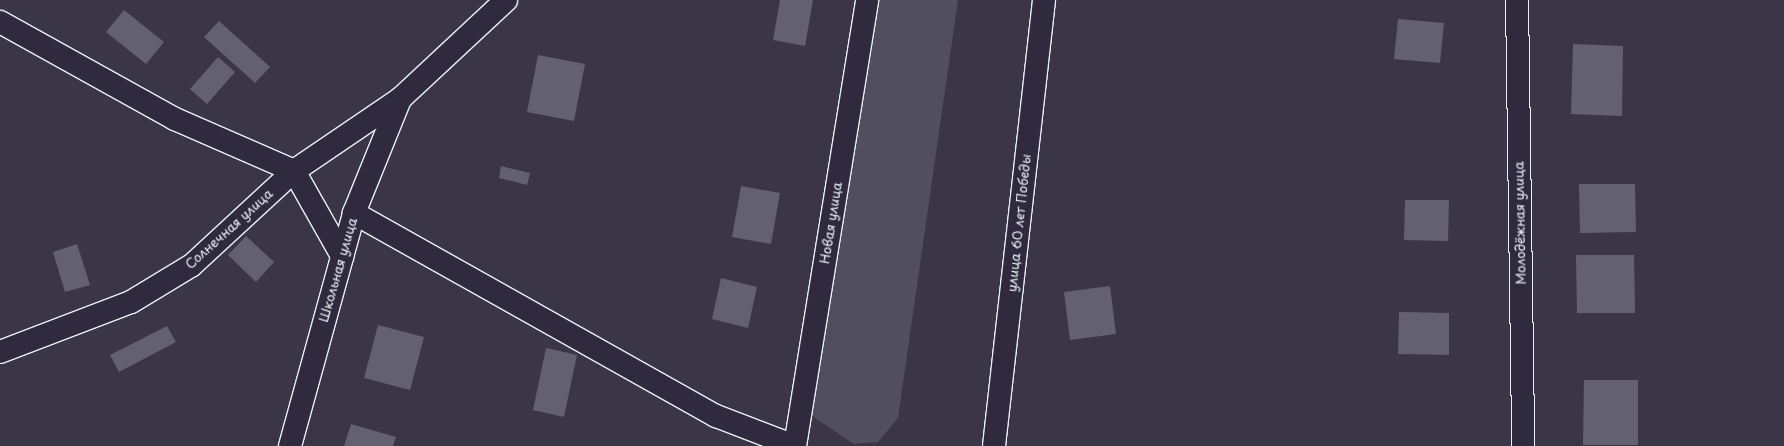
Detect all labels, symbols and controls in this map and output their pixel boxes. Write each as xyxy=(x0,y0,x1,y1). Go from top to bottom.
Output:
street label: улица 60 лет Победы xyxy=(1004,153,1034,293)
street label: Молодёжная улица xyxy=(1511,161,1529,285)
street label: Новая улица xyxy=(817,181,845,265)
street label: Солнечная улица xyxy=(182,186,276,272)
street label: Школьная улица xyxy=(316,216,360,324)

